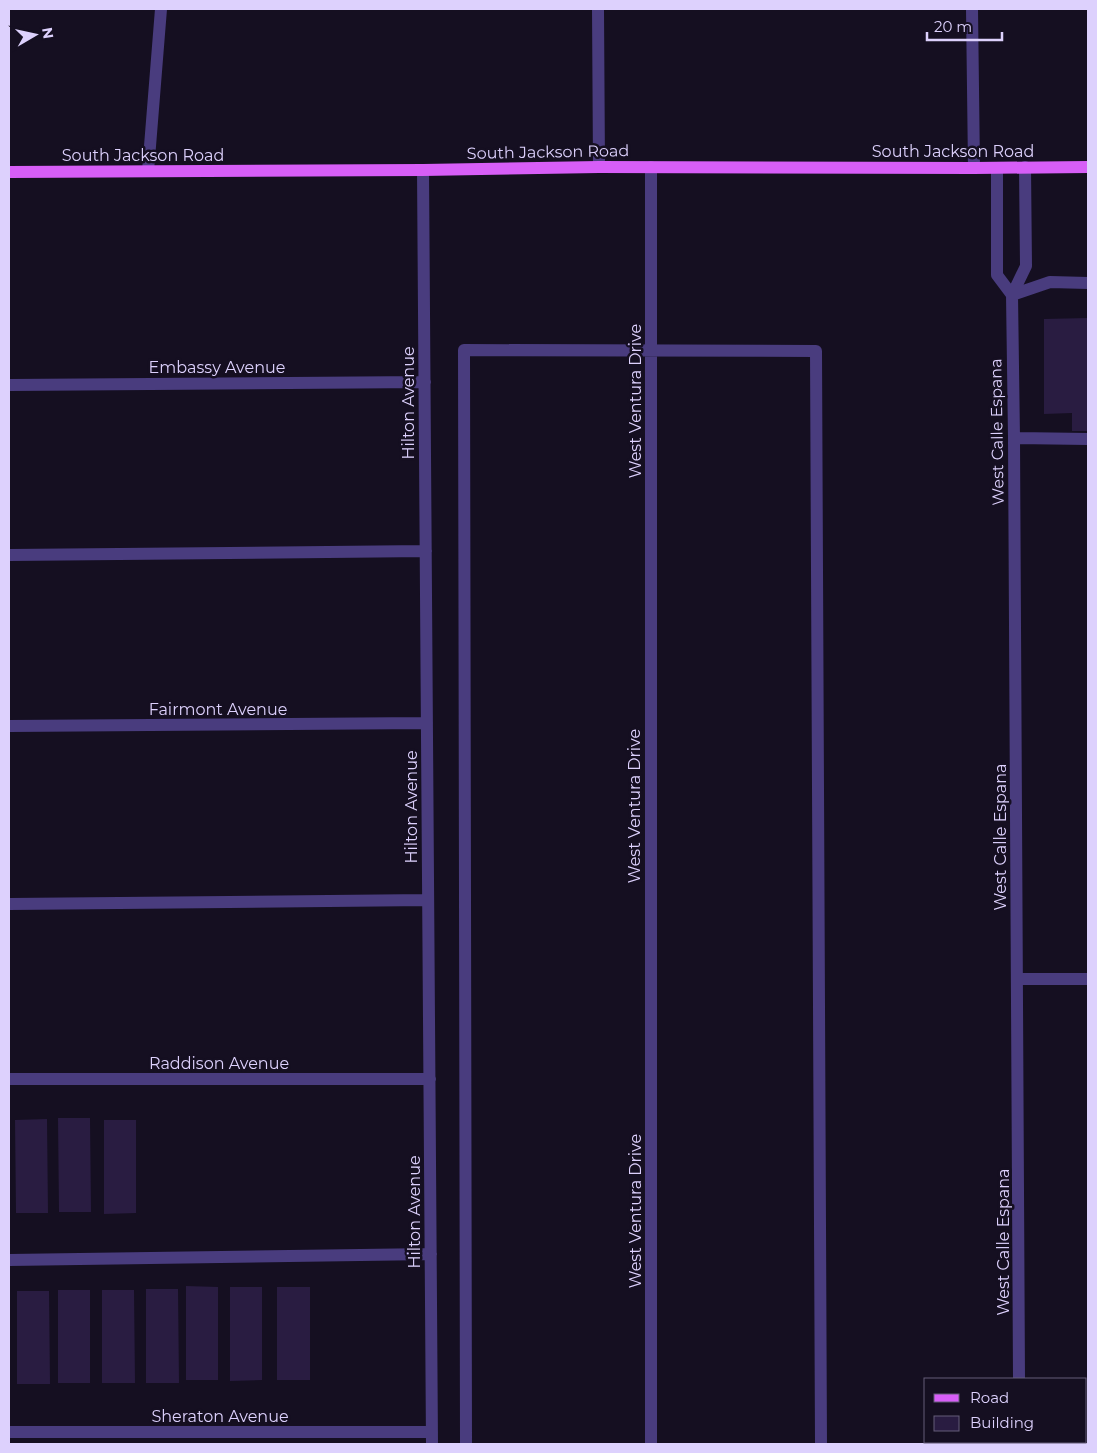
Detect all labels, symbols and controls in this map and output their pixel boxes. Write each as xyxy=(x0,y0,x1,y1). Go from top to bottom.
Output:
north arrow xyxy=(10,10,60,60)
scale bar xyxy=(927,10,1002,42)
text: 20 m xyxy=(934,17,972,36)
text: N xyxy=(38,26,58,40)
street label: South Jackson Road xyxy=(467,141,629,163)
street label: South Jackson Road xyxy=(872,142,1034,161)
street label: South Jackson Road xyxy=(62,146,224,165)
street label: West Ventura Drive xyxy=(626,324,645,478)
street label: Hilton Avenue xyxy=(399,346,418,460)
street label: Embassy Avenue xyxy=(149,358,285,377)
street label: West Calle Espana xyxy=(986,358,1008,506)
street label: Fairmont Avenue xyxy=(149,700,287,719)
street label: West Ventura Drive xyxy=(625,729,644,883)
street label: Hilton Avenue xyxy=(402,750,421,864)
street label: West Calle Espana xyxy=(991,763,1010,911)
street label: Raddison Avenue xyxy=(149,1054,289,1073)
street label: West Ventura Drive xyxy=(626,1134,645,1288)
street label: Hilton Avenue xyxy=(405,1155,424,1269)
street label: West Calle Espana xyxy=(994,1168,1013,1316)
legend xyxy=(924,1378,1087,1443)
text: Road xyxy=(970,1388,1009,1407)
street label: Sheraton Avenue xyxy=(151,1407,289,1426)
text: Building xyxy=(970,1413,1034,1432)

